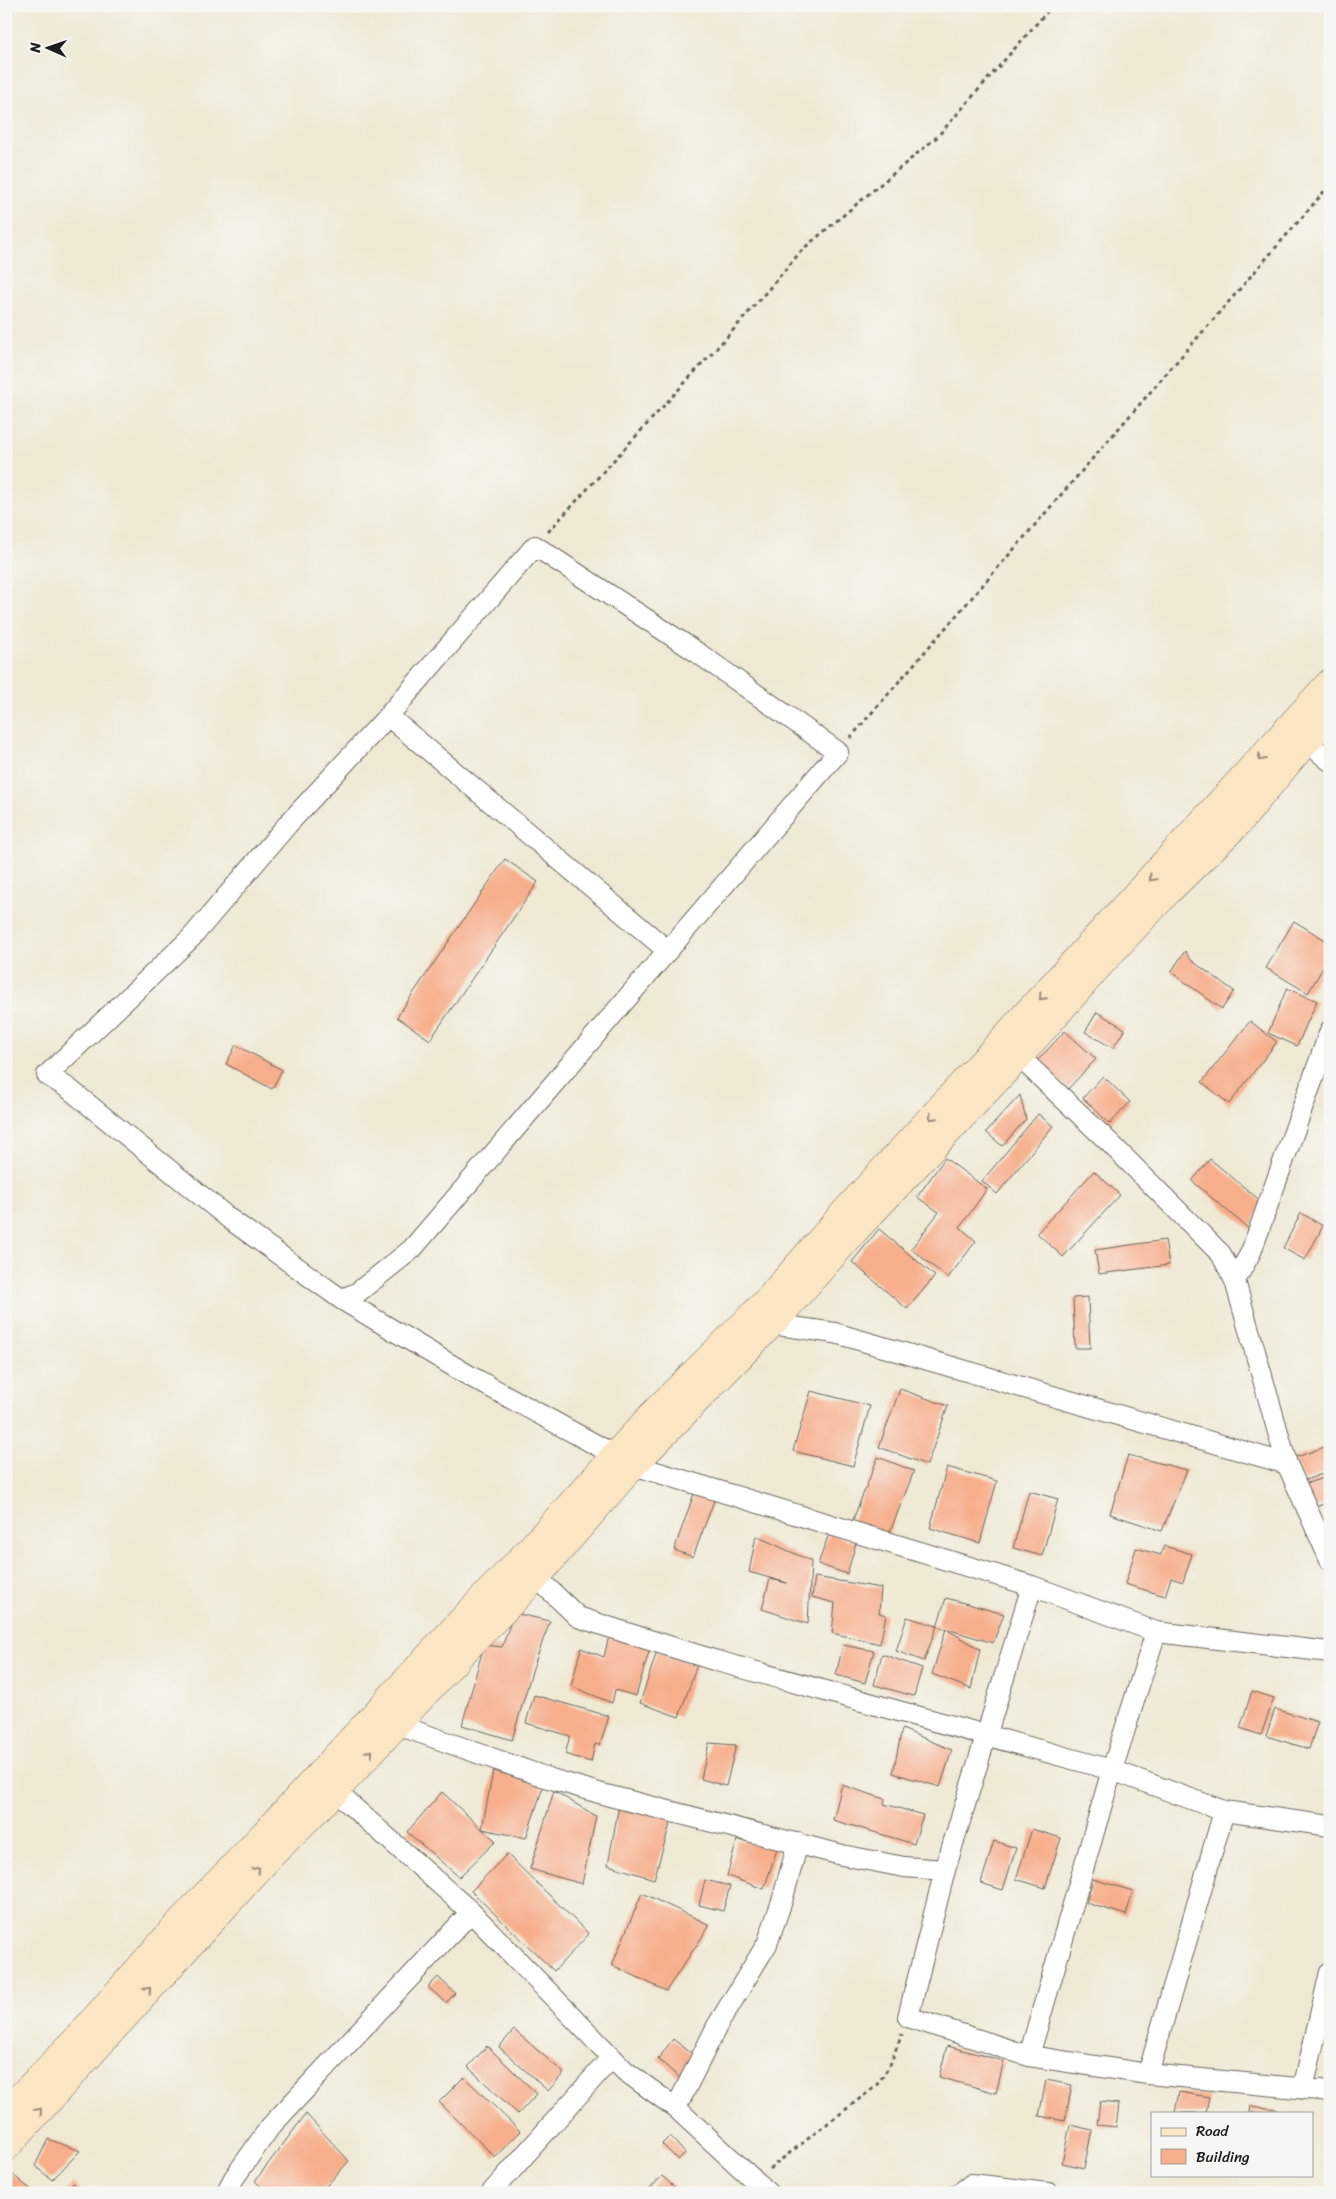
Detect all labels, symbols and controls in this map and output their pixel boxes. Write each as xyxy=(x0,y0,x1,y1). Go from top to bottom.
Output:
north arrow xyxy=(22,22,72,72)
text: N xyxy=(23,42,48,54)
one-way arrow xyxy=(1258,753,1267,762)
one-way arrow xyxy=(1149,872,1158,881)
one-way arrow xyxy=(1039,992,1048,1001)
one-way arrow xyxy=(929,1112,938,1121)
one-way arrow xyxy=(364,1750,373,1759)
one-way arrow xyxy=(251,1866,260,1875)
one-way arrow xyxy=(142,1987,151,1996)
one-way arrow xyxy=(33,2107,42,2116)
legend xyxy=(1151,2112,1314,2176)
text: Road xyxy=(1196,2118,1229,2144)
text: Building xyxy=(1196,2144,1250,2170)

